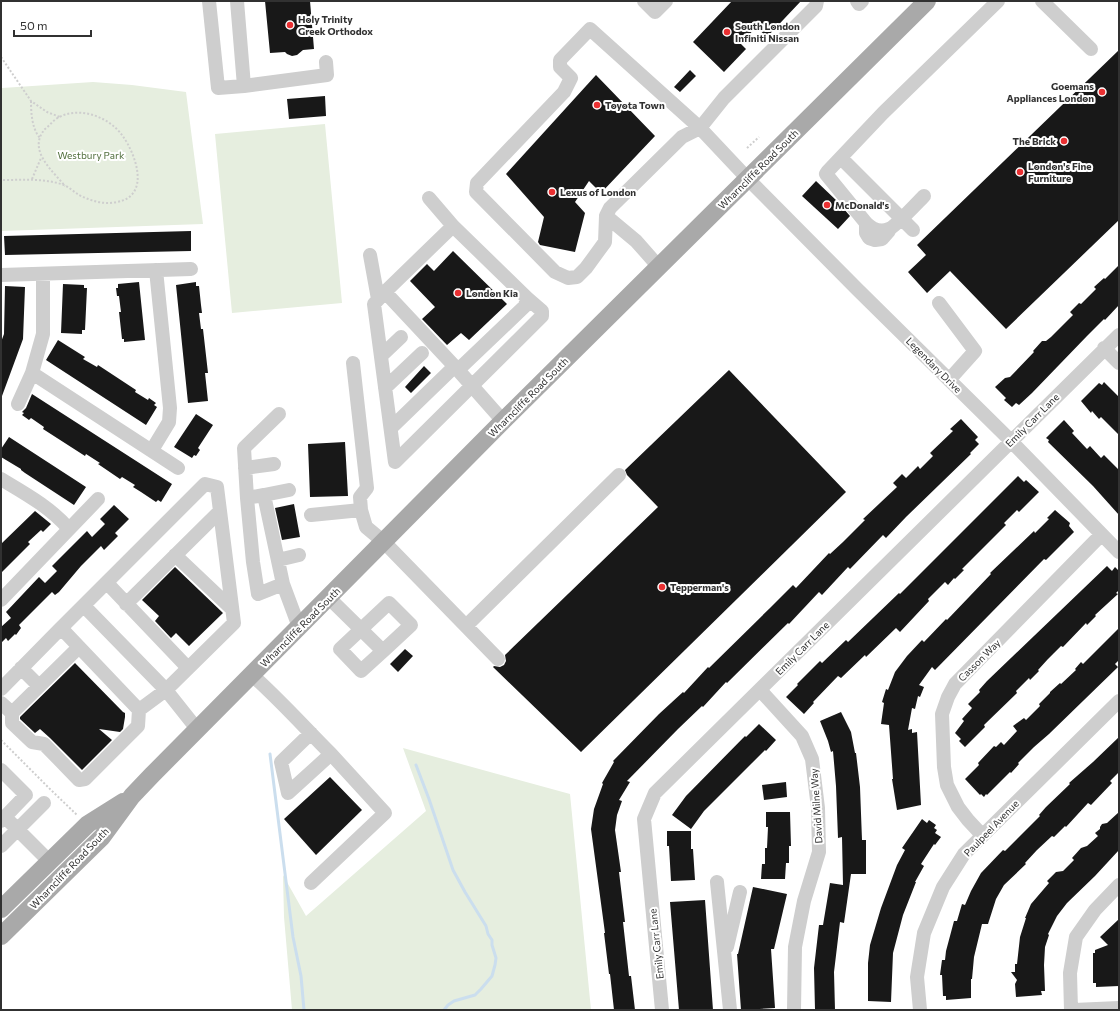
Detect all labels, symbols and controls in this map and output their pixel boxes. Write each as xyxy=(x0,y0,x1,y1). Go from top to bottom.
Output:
scale bar xyxy=(14,12,91,38)
place label: Holy Trinity Greek Orthodox xyxy=(298,13,373,37)
text: 50 m xyxy=(20,18,48,32)
marker: Holy Trinity Greek Orthodox xyxy=(285,20,295,30)
place label: South London Infiniti Nissan xyxy=(735,20,800,44)
marker: South London Infiniti Nissan xyxy=(722,27,732,37)
place label: Goemans Appliances London xyxy=(1007,80,1094,104)
marker: Goemans Appliances London xyxy=(1097,87,1107,97)
place label: Toyota Town xyxy=(605,99,665,111)
marker: Toyota Town xyxy=(592,100,602,110)
street label: Wharncliffe Road South xyxy=(716,127,800,211)
place label: The Brick xyxy=(1012,135,1056,147)
marker: The Brick xyxy=(1059,136,1069,146)
park label: Westbury Park xyxy=(58,149,125,161)
place label: London's Fine Furniture xyxy=(1028,160,1092,184)
marker: London's Fine Furniture xyxy=(1015,167,1025,177)
place label: Lexus of London xyxy=(560,186,636,198)
marker: Lexus of London xyxy=(547,187,557,197)
place label: McDonald's xyxy=(835,199,890,211)
marker: McDonald's xyxy=(822,200,832,210)
place label: London Kia xyxy=(466,287,518,299)
marker: London Kia xyxy=(453,288,463,298)
street label: Legendary Drive xyxy=(904,335,964,395)
street label: Wharncliffe Road South xyxy=(486,355,570,439)
street label: Emily Carr Lane xyxy=(1003,391,1061,449)
place label: Tepperman's xyxy=(670,581,729,593)
marker: Tepperman's xyxy=(657,582,667,592)
street label: Wharncliffe Road South xyxy=(258,585,342,669)
street label: Emily Carr Lane xyxy=(773,619,831,677)
street label: Casson Way xyxy=(955,636,1003,684)
street label: David Milne Way xyxy=(807,768,825,844)
street label: Paulpeel Avenue xyxy=(961,797,1021,859)
street label: Wharncliffe Road South xyxy=(27,825,111,911)
street label: Emily Carr Lane xyxy=(646,908,666,980)

